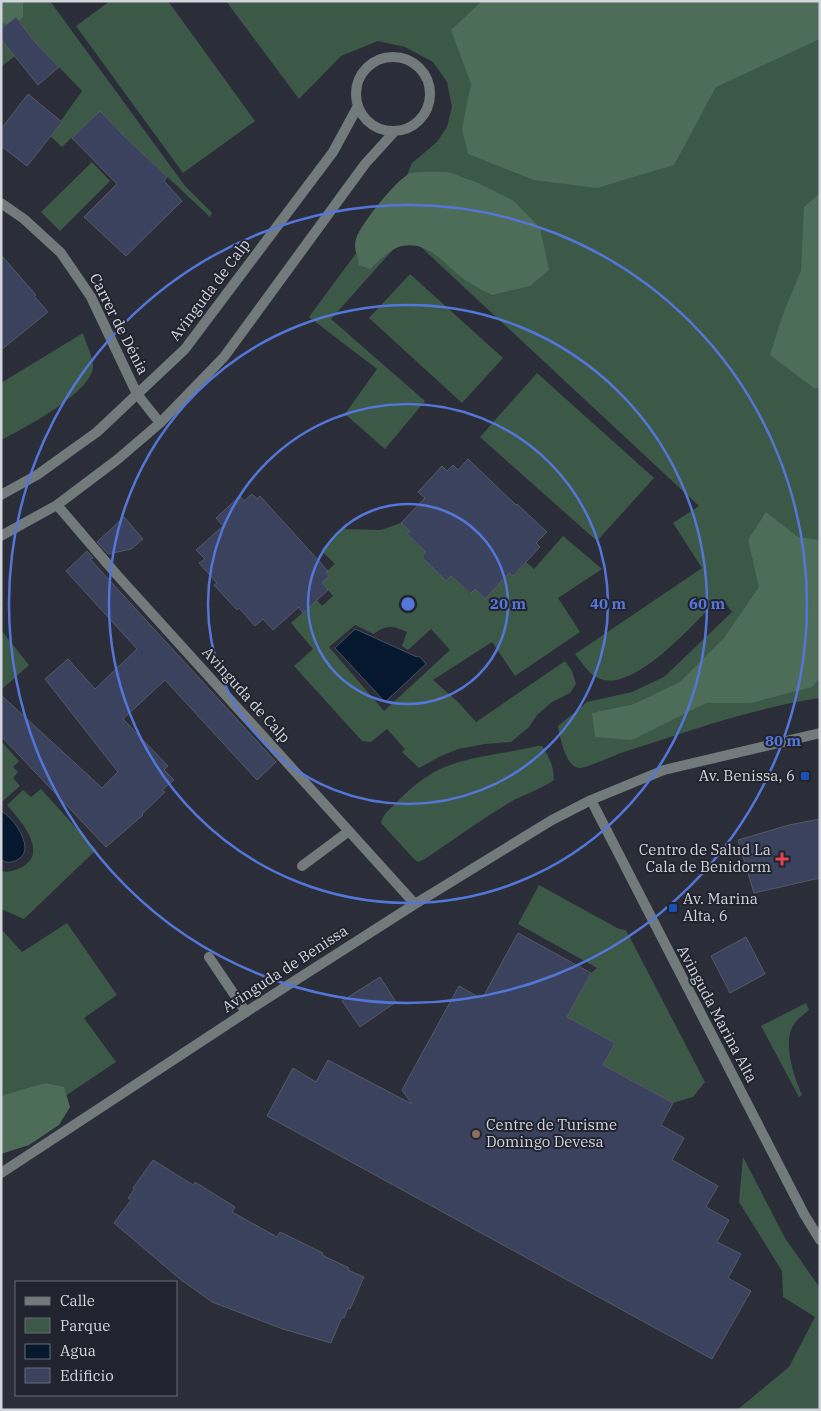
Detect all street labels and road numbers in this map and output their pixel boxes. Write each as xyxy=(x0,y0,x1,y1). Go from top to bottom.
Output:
street label: Avinguda de Calp xyxy=(165,235,254,344)
street label: Carrer de Dénia xyxy=(86,270,153,378)
street label: Avinguda de Calp xyxy=(198,643,294,747)
street label: Avinguda de Benissa xyxy=(218,921,351,1016)
street label: Avinguda Marina Alta xyxy=(673,942,762,1086)

